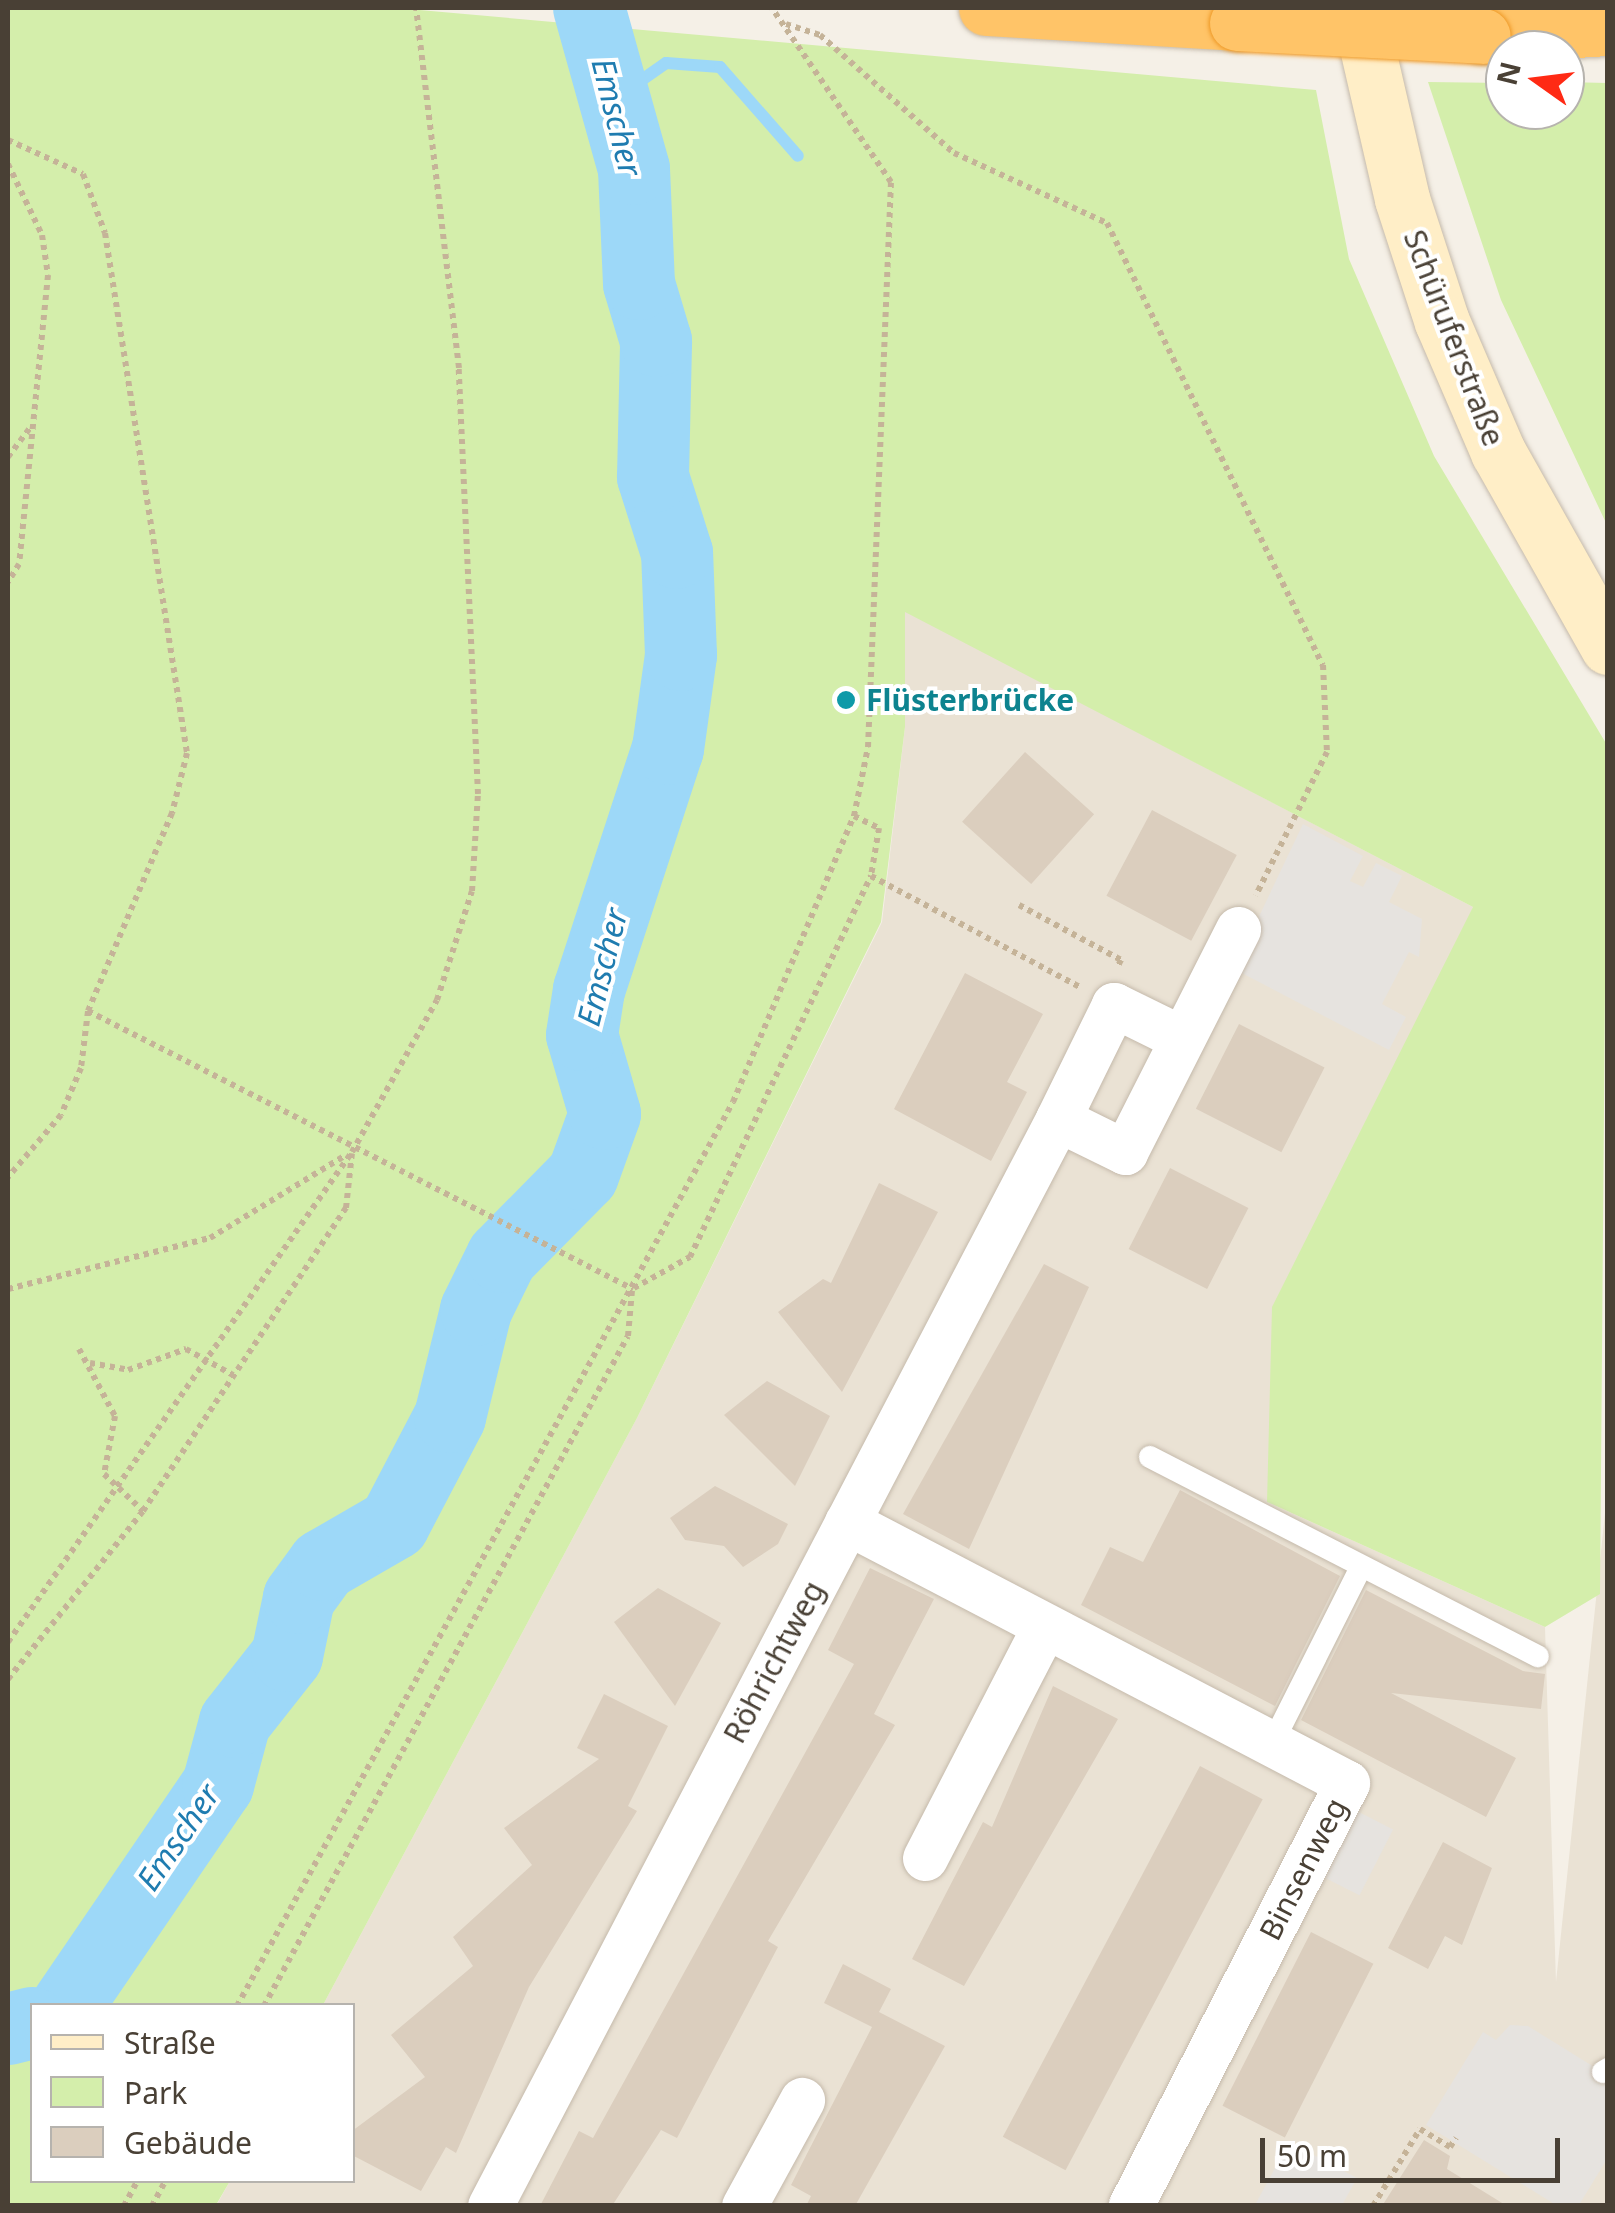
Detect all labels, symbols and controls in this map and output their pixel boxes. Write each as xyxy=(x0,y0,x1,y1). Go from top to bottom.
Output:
north arrow xyxy=(1485,30,1585,130)
water label: Emscher xyxy=(584,54,650,180)
text: N xyxy=(1487,58,1529,89)
street label: Schüruferstraße xyxy=(1396,225,1512,451)
place label: Flüsterbrücke xyxy=(866,682,1074,718)
marker: Flüsterbrücke xyxy=(835,689,857,711)
water label: Emscher xyxy=(569,904,635,1030)
street label: Röhrichtweg xyxy=(716,1575,832,1749)
water label: Emscher xyxy=(129,1777,227,1897)
street label: Binsenweg xyxy=(1252,1792,1354,1946)
legend xyxy=(30,2003,355,2183)
text: Straße xyxy=(124,2022,216,2063)
text: Park xyxy=(124,2072,187,2113)
scale bar xyxy=(1265,2118,1565,2180)
text: Gebäude xyxy=(124,2122,252,2163)
text: 50 m xyxy=(1277,2135,1347,2176)

